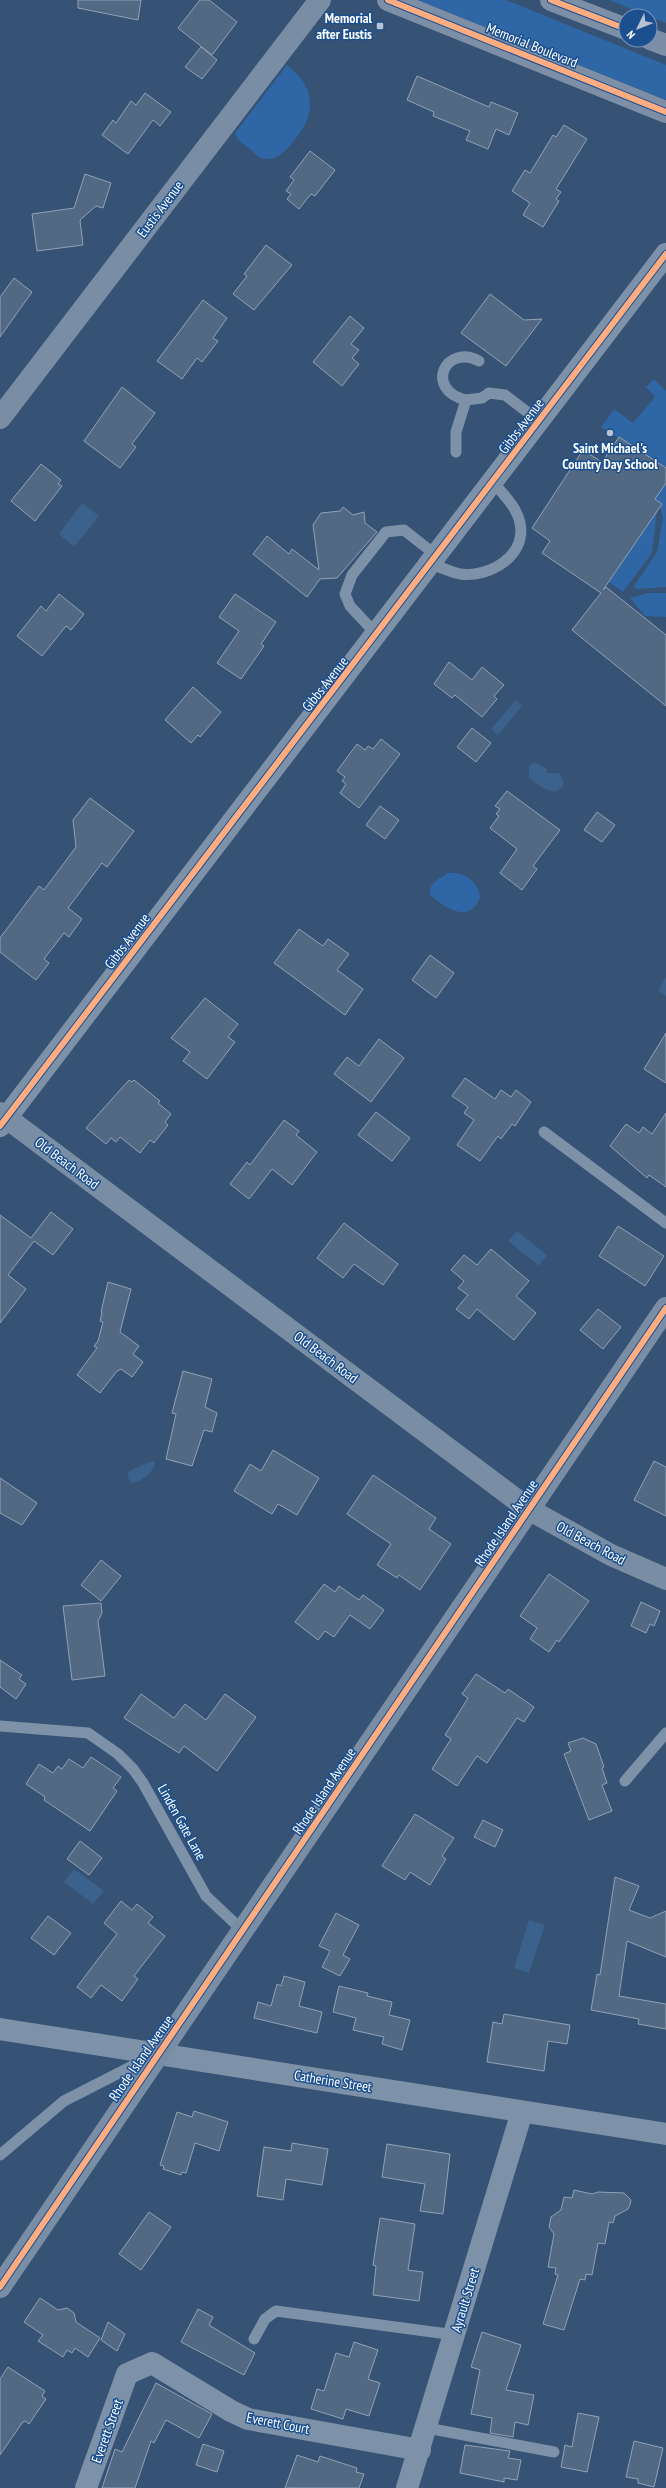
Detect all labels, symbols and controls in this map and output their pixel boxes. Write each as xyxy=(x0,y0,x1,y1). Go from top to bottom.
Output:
north arrow xyxy=(618,8,658,48)
place label: Memorial after Eustis xyxy=(316,9,373,43)
street label: Memorial Boulevard xyxy=(484,18,580,72)
marker: Memorial after Eustis xyxy=(375,21,385,31)
text: N xyxy=(624,28,638,42)
street label: Eustis Avenue xyxy=(133,177,187,241)
street label: Gibbs Avenue xyxy=(494,395,548,457)
marker: Saint Michael's Country Day School xyxy=(605,428,615,438)
place label: Saint Michael's Country Day School xyxy=(562,439,658,473)
street label: Gibbs Avenue xyxy=(298,653,352,715)
street label: Gibbs Avenue xyxy=(100,910,154,972)
street label: Old Beach Road xyxy=(31,1133,103,1193)
street label: Old Beach Road xyxy=(290,1327,362,1387)
street label: Rhode Island Avenue xyxy=(470,1476,542,1570)
street label: Old Beach Road xyxy=(553,1517,629,1569)
street label: Rhode Island Avenue xyxy=(288,1744,360,1838)
street label: Linden Gate Lane xyxy=(154,1781,210,1863)
street label: Rhode Island Avenue xyxy=(105,2011,177,2104)
street label: Catherine Street xyxy=(293,2066,373,2096)
street label: Ayrault Street xyxy=(447,2266,483,2334)
street label: Everett Street xyxy=(87,2397,127,2465)
street label: Everett Court xyxy=(245,2408,311,2438)

